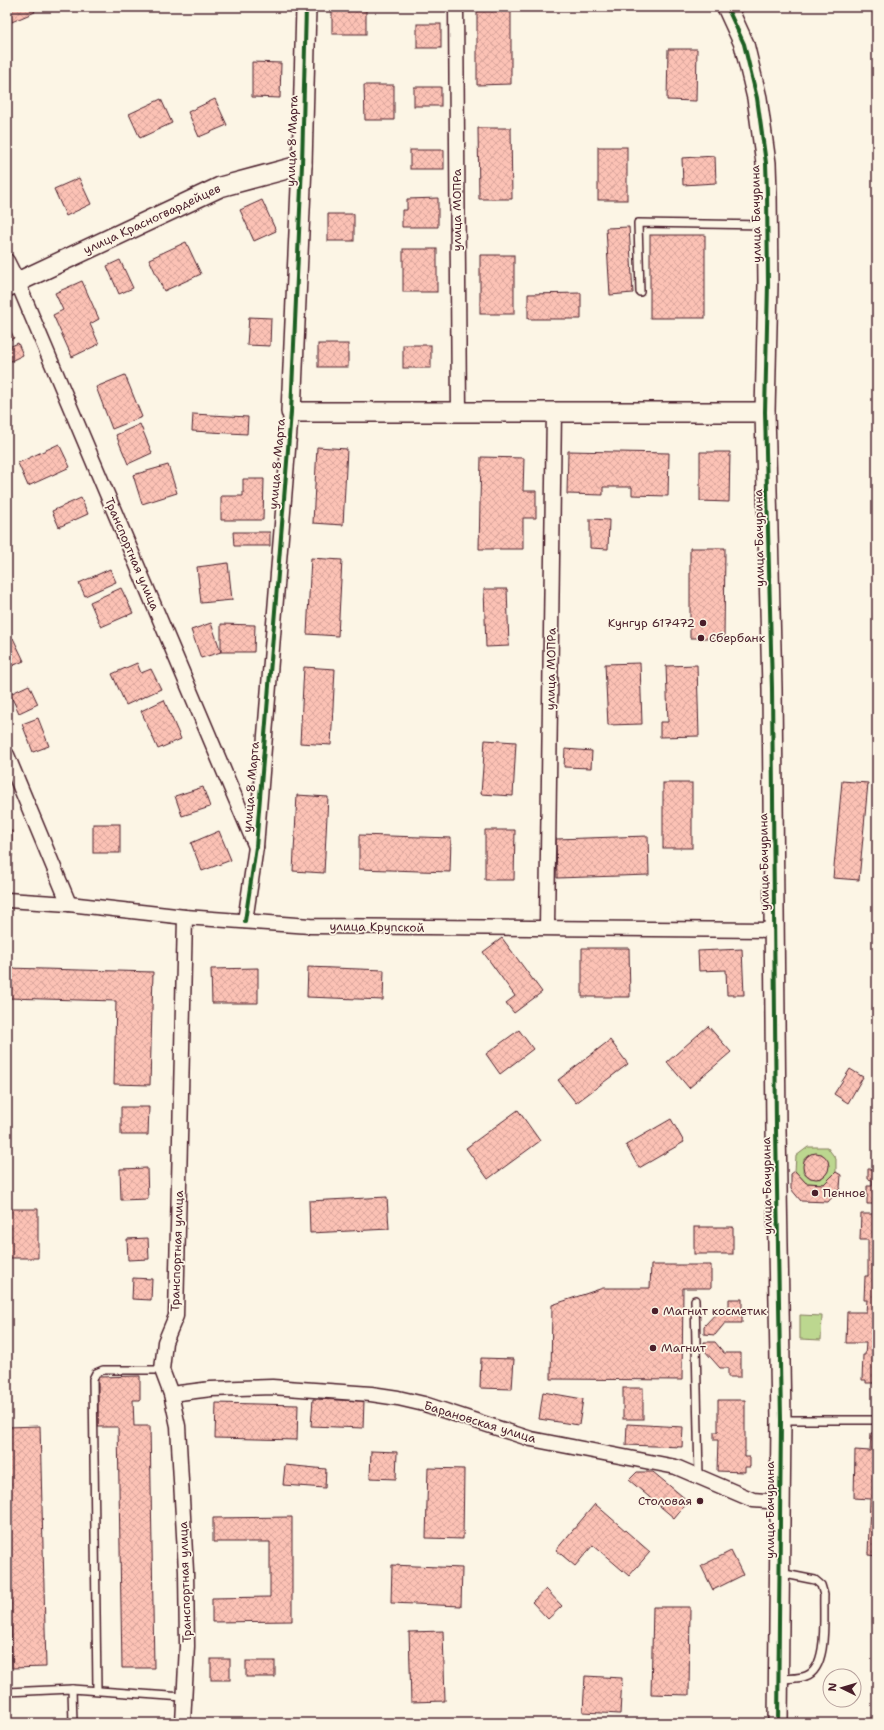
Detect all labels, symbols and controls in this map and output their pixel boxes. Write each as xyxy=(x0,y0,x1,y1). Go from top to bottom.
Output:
street label: улица 8 Марта xyxy=(282,95,302,187)
street label: улица Бачурина xyxy=(747,165,765,263)
street label: улица МОПРа xyxy=(449,168,465,251)
street label: улица Красногвардейцев xyxy=(81,180,223,258)
street label: улица 8 Марта xyxy=(265,417,289,510)
street label: улица Бачурина xyxy=(750,489,768,587)
street label: Транспортная улица xyxy=(101,495,163,613)
place label: Кунгур 617472 xyxy=(608,615,695,631)
marker: Кунгур 617472 xyxy=(698,618,708,628)
street label: улица МОПРа xyxy=(542,627,560,710)
place label: Сбербанк xyxy=(709,630,766,646)
marker: Сбербанк xyxy=(696,633,706,643)
street label: улица 8 Марта xyxy=(239,740,263,833)
street label: улица Бачурина xyxy=(755,813,773,911)
street label: улица Крупской xyxy=(329,918,425,936)
street label: улица Бачурина xyxy=(758,1137,776,1235)
place label: Пенное xyxy=(823,1185,866,1201)
marker: Пенное xyxy=(810,1188,820,1198)
street label: Транспортная улица xyxy=(167,1190,187,1312)
place label: Магнит косметик xyxy=(663,1303,768,1319)
marker: Магнит косметик xyxy=(650,1306,660,1316)
place label: Магнит xyxy=(661,1340,707,1356)
marker: Магнит xyxy=(648,1343,658,1353)
street label: Барановская улица xyxy=(422,1397,539,1447)
street label: улица Бачурина xyxy=(762,1461,778,1559)
place label: Столовая xyxy=(638,1493,692,1509)
marker: Столовая xyxy=(695,1496,705,1506)
street label: Транспортная улица xyxy=(175,1521,195,1643)
north arrow xyxy=(822,1668,862,1708)
text: N xyxy=(825,1682,840,1692)

